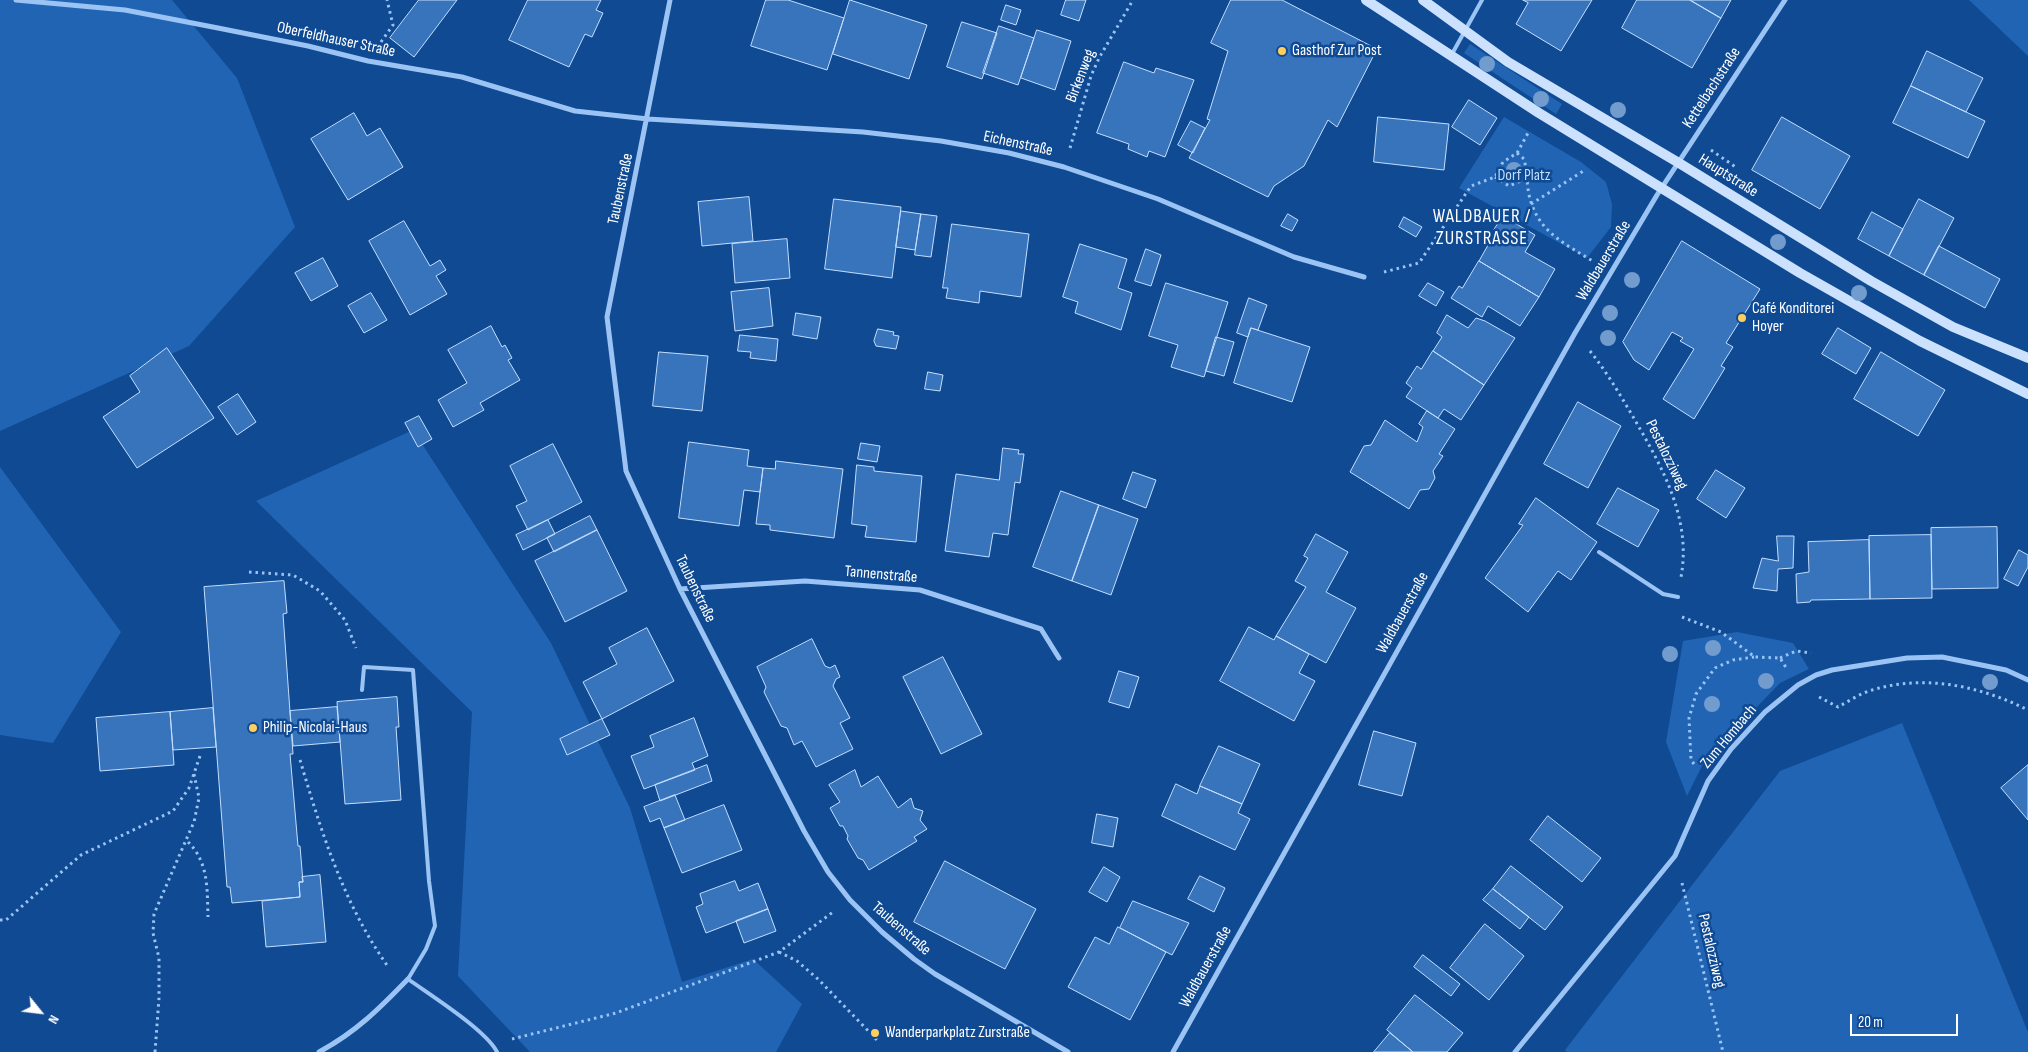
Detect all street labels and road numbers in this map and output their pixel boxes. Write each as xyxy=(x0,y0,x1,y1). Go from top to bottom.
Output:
street label: Oberfeldhauser Straße xyxy=(275,18,397,62)
street label: Kettelbachstraße xyxy=(1679,44,1745,132)
street label: Birkenweg xyxy=(1062,47,1100,105)
street label: Eichenstraße xyxy=(982,127,1054,161)
street label: Hauptstraße xyxy=(1695,150,1761,202)
street label: Taubenstraße xyxy=(604,152,638,226)
street label: Waldbauerstraße xyxy=(1573,217,1635,305)
street label: Pestalozziweg xyxy=(1641,417,1691,493)
street label: Taubenstraße xyxy=(670,552,720,626)
street label: Tannenstraße xyxy=(844,562,918,588)
street label: Waldbauerstraße xyxy=(1373,569,1433,657)
street label: Zum Hombach xyxy=(1697,701,1761,773)
street label: Taubenstraße xyxy=(867,898,935,960)
street label: Pestalozziweg xyxy=(1693,912,1729,990)
street label: Waldbauerstraße xyxy=(1176,923,1236,1011)

